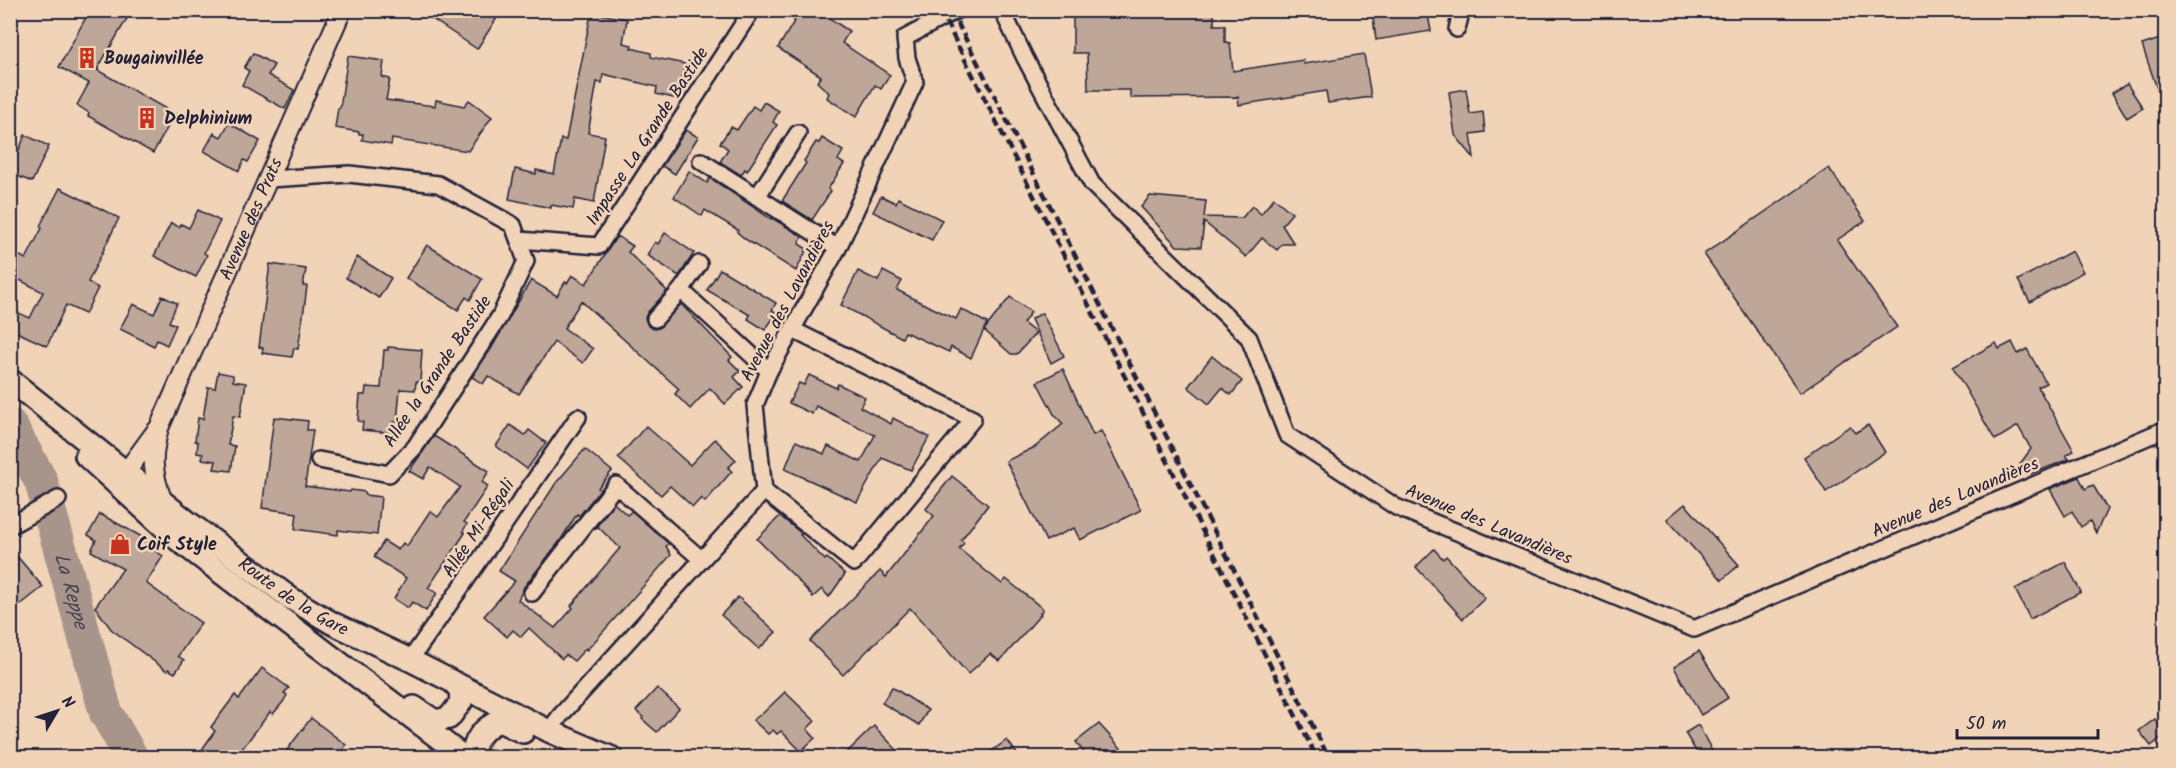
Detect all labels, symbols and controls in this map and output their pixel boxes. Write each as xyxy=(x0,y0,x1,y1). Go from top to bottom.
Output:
street label: Impasse La Grande Bastide xyxy=(579,42,717,232)
place label: Bougainvillée xyxy=(104,45,204,74)
building icon: Bougainvillée xyxy=(75,46,99,70)
place label: Delphinium xyxy=(164,105,252,134)
building icon: Delphinium xyxy=(135,106,159,130)
street label: Avenue des Prats xyxy=(212,153,292,285)
street label: Avenue des Lavandières xyxy=(734,216,843,388)
street label: Allée la Grande Bastide xyxy=(376,290,500,454)
street label: Avenue des Lavandières xyxy=(1868,450,2044,547)
street label: Allée Mi-Régali xyxy=(435,473,523,584)
street label: Avenue des Lavandières xyxy=(1400,477,1577,574)
place label: Coif Style xyxy=(137,531,217,560)
shop icon: Coif Style xyxy=(108,532,132,556)
water label: La Reppe xyxy=(44,550,96,635)
street label: Route de la Gare xyxy=(231,551,353,645)
north arrow xyxy=(27,681,87,741)
text: N xyxy=(55,691,80,714)
scale bar xyxy=(1957,702,2098,740)
text: 50 m xyxy=(1966,710,2006,739)

